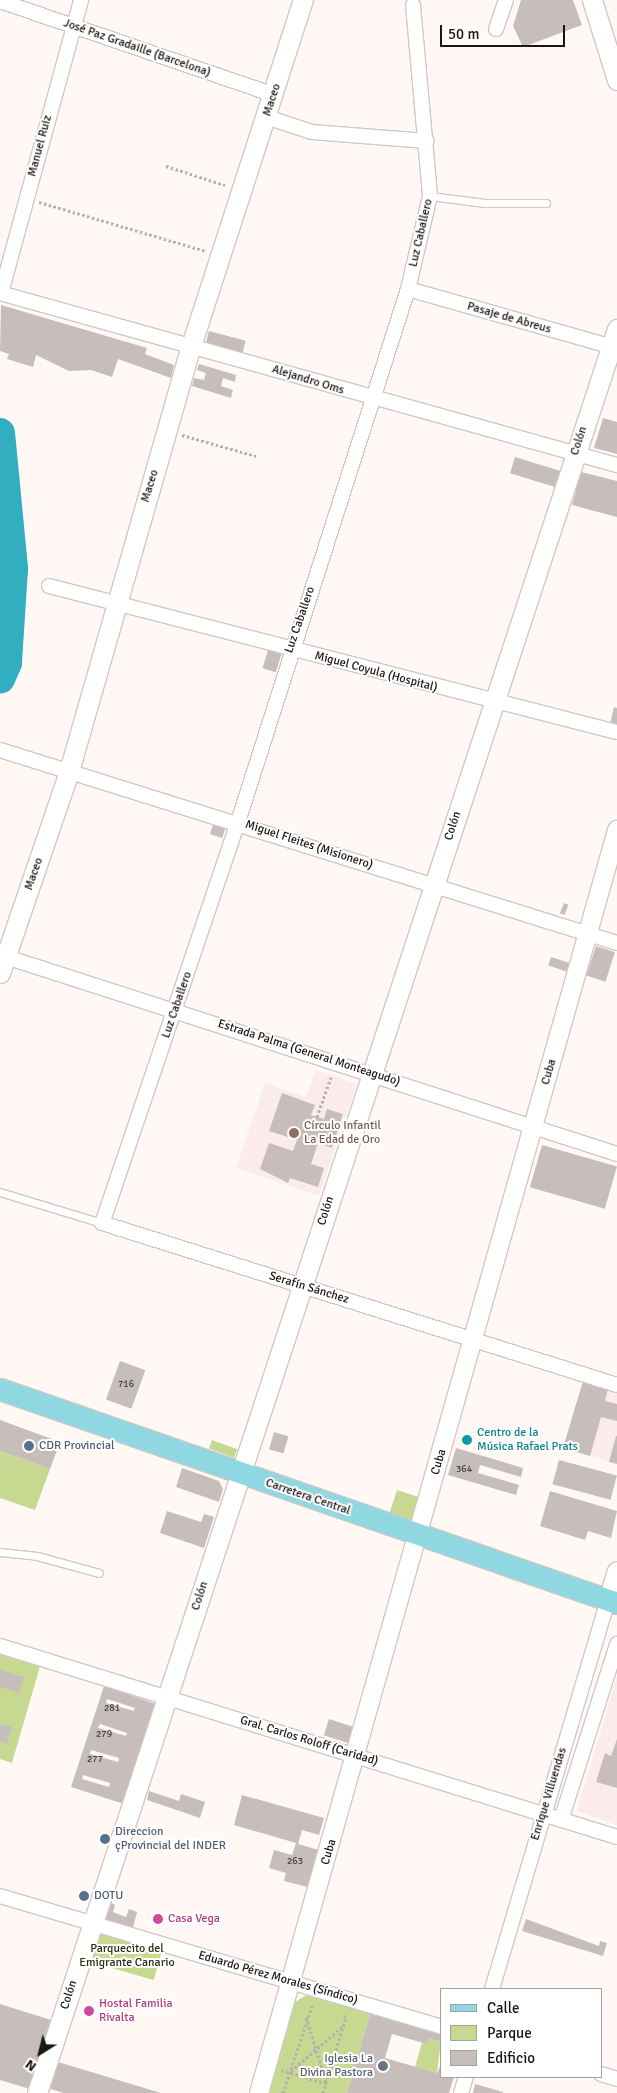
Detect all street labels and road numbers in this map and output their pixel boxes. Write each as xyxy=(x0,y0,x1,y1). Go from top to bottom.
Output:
street label: José Paz Gradaille (Barcelona) xyxy=(62,16,212,80)
street label: Maceo xyxy=(260,82,284,118)
street label: Manuel Ruiz xyxy=(25,114,55,178)
street label: Luz Caballero xyxy=(406,198,436,268)
street label: Pasaje de Abreus xyxy=(465,299,553,337)
street label: Alejandro Oms xyxy=(270,362,346,398)
street label: Colón xyxy=(568,425,590,457)
street label: Maceo xyxy=(138,468,162,504)
street label: Luz Caballero xyxy=(282,585,318,655)
street label: Miguel Coyula (Hospital) xyxy=(313,649,439,695)
street label: Colón xyxy=(442,810,464,842)
street label: Miguel Fleites (Misionero) xyxy=(243,818,375,872)
street label: Maceo xyxy=(22,856,46,892)
street label: Luz Caballero xyxy=(159,970,195,1040)
street label: Estrada Palma (General Monteagudo) xyxy=(216,1017,402,1089)
street label: Cuba xyxy=(538,1057,560,1087)
street label: Colón xyxy=(315,1195,337,1227)
street label: Serafín Sánchez xyxy=(267,1269,351,1307)
street label: Cuba xyxy=(428,1447,450,1477)
street label: Carretera Central xyxy=(264,1476,352,1518)
street label: Colón xyxy=(189,1580,211,1612)
street label: Gral. Carlos Roloff (Caridad) xyxy=(238,1713,380,1769)
street label: Enrique Villuendas xyxy=(528,1746,570,1842)
street label: Cuba xyxy=(318,1837,340,1867)
street label: Eduardo Pérez Morales (Síndico) xyxy=(197,1948,359,2008)
street label: Colón xyxy=(58,1979,80,2011)

